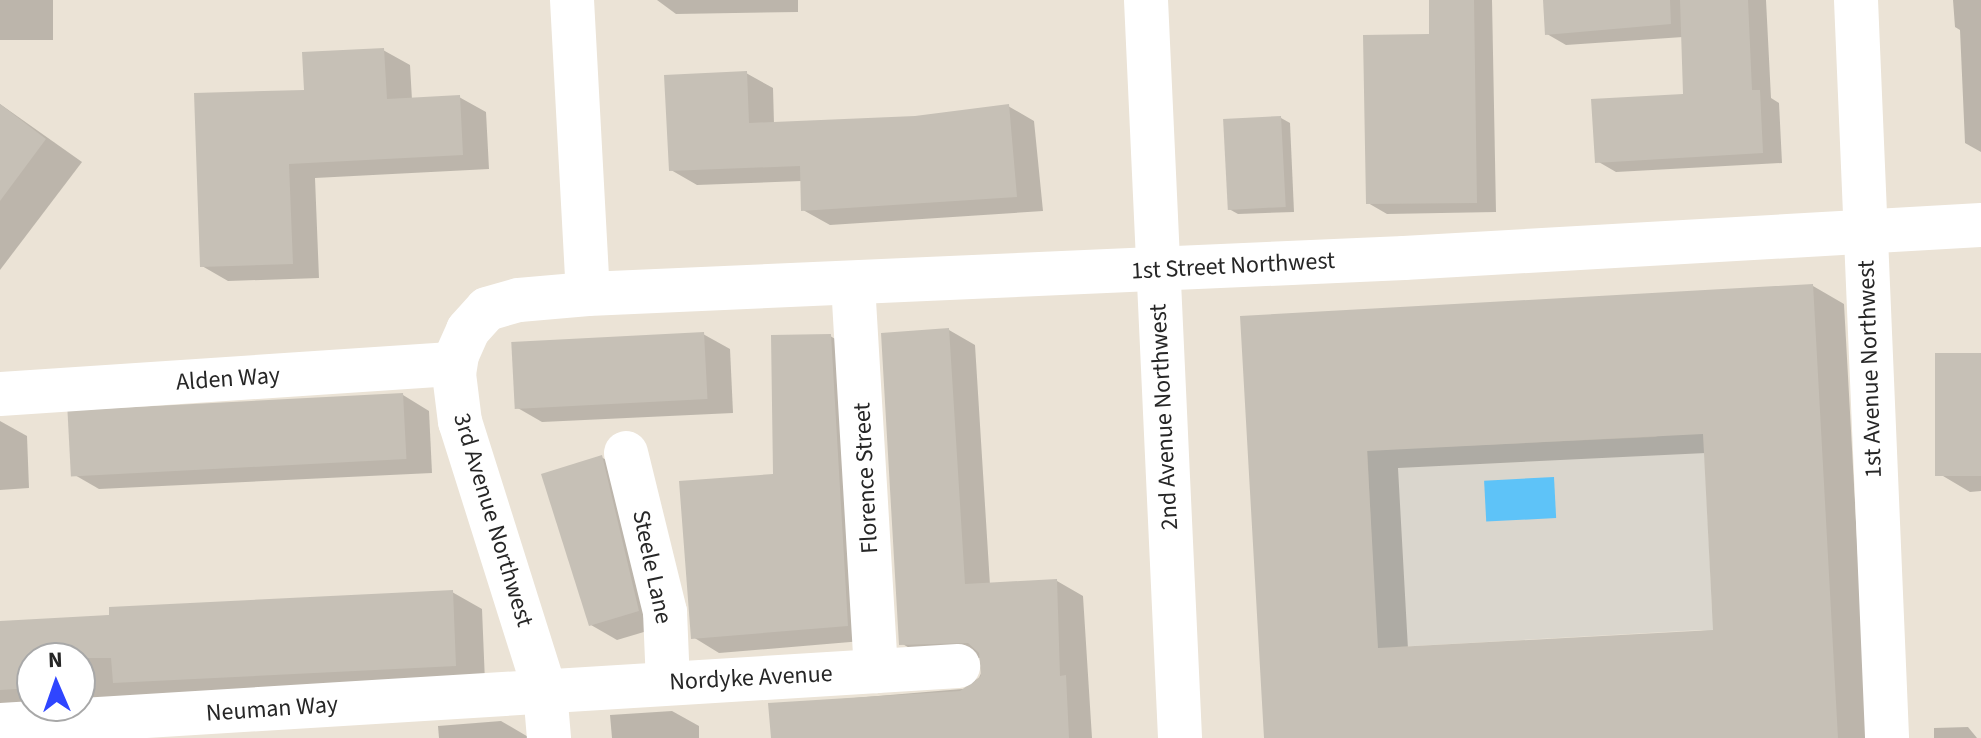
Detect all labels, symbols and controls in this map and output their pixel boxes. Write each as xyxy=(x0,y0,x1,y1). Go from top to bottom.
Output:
street label: 1st Street Northwest xyxy=(1130,246,1336,286)
street label: 1st Avenue Northwest xyxy=(1852,260,1888,478)
street label: 2nd Avenue Northwest xyxy=(1144,303,1184,531)
street label: Alden Way xyxy=(175,361,281,397)
street label: Florence Street xyxy=(848,402,884,554)
street label: 3rd Avenue Northwest xyxy=(447,410,539,630)
street label: Steele Lane xyxy=(626,508,678,626)
north arrow xyxy=(16,642,96,722)
text: N xyxy=(47,644,63,676)
street label: Nordyke Avenue xyxy=(669,659,833,697)
street label: Neuman Way xyxy=(205,690,339,728)

